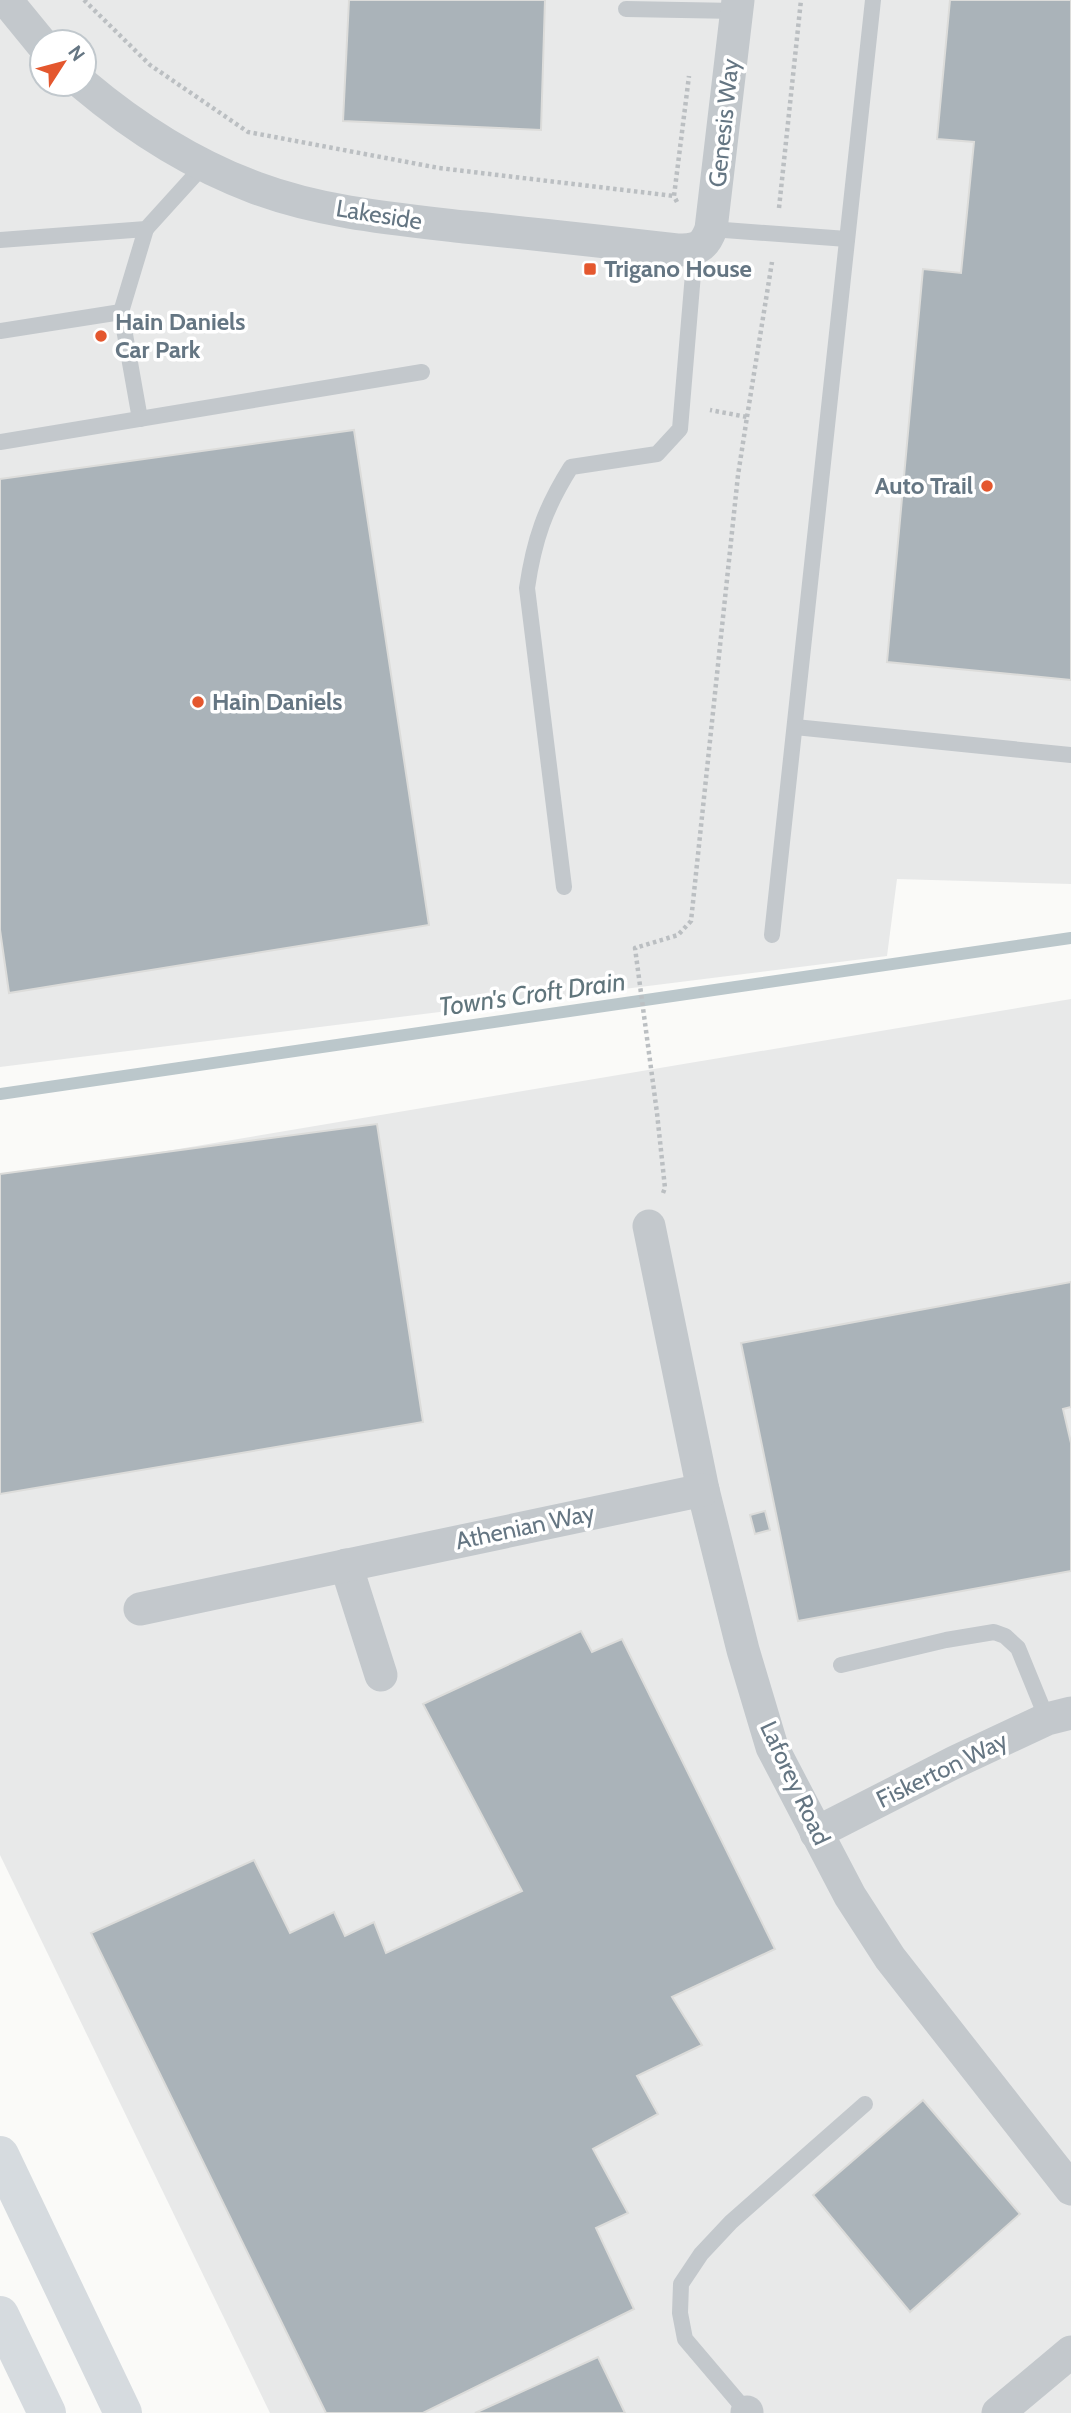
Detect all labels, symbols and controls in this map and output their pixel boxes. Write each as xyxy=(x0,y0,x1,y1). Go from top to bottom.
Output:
north arrow xyxy=(28,28,98,98)
text: N xyxy=(63,41,90,65)
street label: Genesis Way xyxy=(702,57,745,189)
street label: Lakeside xyxy=(334,193,424,236)
place label: Trigano House xyxy=(604,254,752,283)
marker: Trigano House xyxy=(582,261,598,277)
place label: Hain Daniels Car Park xyxy=(115,307,246,364)
marker: Hain Daniels Car Park xyxy=(93,328,109,344)
place label: Auto Trail xyxy=(875,471,973,500)
marker: Auto Trail xyxy=(979,478,995,494)
place label: Hain Daniels xyxy=(212,687,343,716)
marker: Hain Daniels xyxy=(190,694,206,710)
water label: Town's Croft Drain xyxy=(437,965,627,1023)
street label: Athenian Way xyxy=(453,1498,597,1555)
street label: Laforey Road xyxy=(754,1716,837,1849)
street label: Fiskerton Way xyxy=(871,1725,1012,1814)

